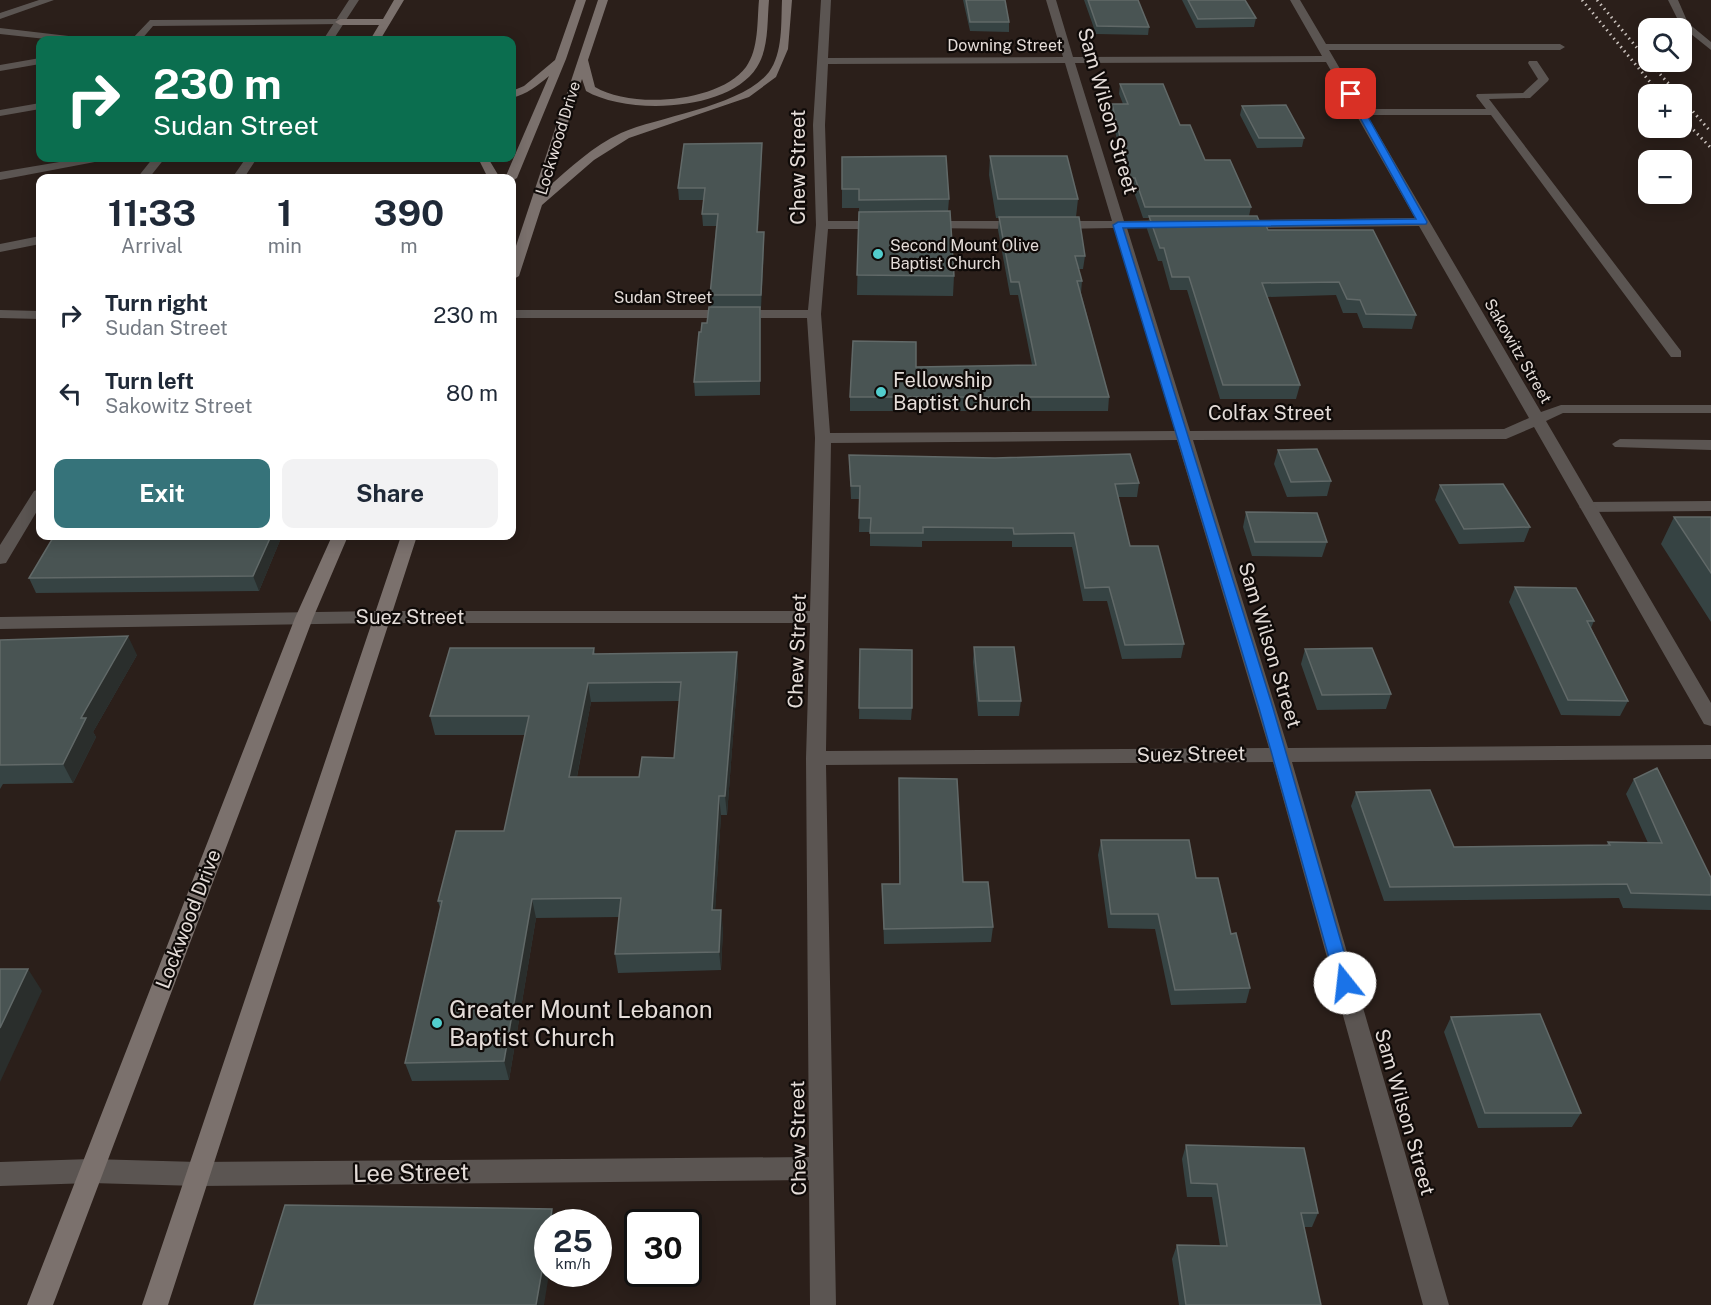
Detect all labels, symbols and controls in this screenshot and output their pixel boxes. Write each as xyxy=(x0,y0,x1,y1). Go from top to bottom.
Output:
map controls xyxy=(1638,18,1692,204)
button: search xyxy=(1638,18,1692,72)
street label: Sam Wilson Street xyxy=(1073,25,1143,197)
street label: Downing Street xyxy=(947,36,1063,55)
text: 230 m xyxy=(153,59,282,108)
icon: right xyxy=(54,60,132,138)
pin xyxy=(1325,68,1376,119)
icon: arrive xyxy=(1334,77,1367,110)
street label: Lockwood Drive xyxy=(532,79,584,197)
button: + xyxy=(1638,84,1692,138)
text: Sudan Street xyxy=(153,109,319,141)
street label: Chew Street xyxy=(786,109,810,225)
button: − xyxy=(1638,150,1692,204)
text: 11:33 xyxy=(108,192,196,234)
text: 1 xyxy=(277,192,293,234)
text: 390 xyxy=(374,192,444,234)
text: Arrival xyxy=(121,234,183,258)
text: min xyxy=(268,234,302,258)
text: m xyxy=(400,234,418,258)
place label: Second Mount Olive Baptist Church xyxy=(890,236,1039,273)
marker: Second Mount Olive Baptist Church xyxy=(871,247,885,261)
street label: Sudan Street xyxy=(614,288,712,307)
text: Turn right xyxy=(105,290,208,316)
street label: Sakowitz Street xyxy=(1480,295,1556,407)
icon: right xyxy=(54,299,87,332)
text: 230 m xyxy=(433,302,498,328)
text: Sudan Street xyxy=(105,316,228,340)
text: Turn left xyxy=(105,368,194,394)
place label: Fellowship Baptist Church xyxy=(893,368,1031,415)
icon: left xyxy=(54,377,87,410)
text: 80 m xyxy=(446,380,498,406)
marker: Fellowship Baptist Church xyxy=(874,385,888,399)
text: Sakowitz Street xyxy=(105,394,253,418)
street label: Colfax Street xyxy=(1208,401,1332,425)
button: Exit xyxy=(54,459,270,528)
button: Share xyxy=(282,459,498,528)
street label: Sam Wilson Street xyxy=(1233,559,1307,731)
street label: Chew Street xyxy=(783,593,811,709)
street label: Suez Street xyxy=(356,605,465,629)
street label: Suez Street xyxy=(1136,741,1246,767)
street label: Lockwood Drive xyxy=(150,846,226,992)
position arrow xyxy=(1313,951,1377,1015)
place label: Greater Mount Lebanon Baptist Church xyxy=(449,995,713,1051)
marker: Greater Mount Lebanon Baptist Church xyxy=(430,1016,444,1030)
street label: Sam Wilson Street xyxy=(1370,1026,1440,1198)
street label: Chew Street xyxy=(785,1080,811,1196)
street label: Lee Street xyxy=(353,1157,469,1187)
speed limit sign: 30 xyxy=(624,1209,702,1287)
text: 25 xyxy=(553,1223,593,1259)
text: km/h xyxy=(555,1255,591,1272)

